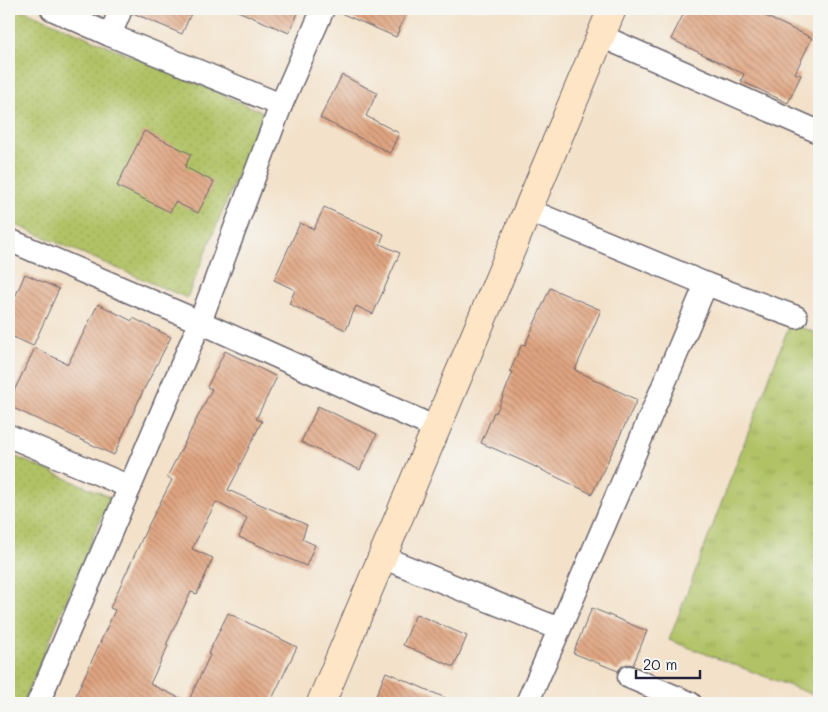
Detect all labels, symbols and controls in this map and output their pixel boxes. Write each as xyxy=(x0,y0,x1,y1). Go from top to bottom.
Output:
scale bar xyxy=(636,647,699,679)
text: 20 m xyxy=(643,654,677,674)

